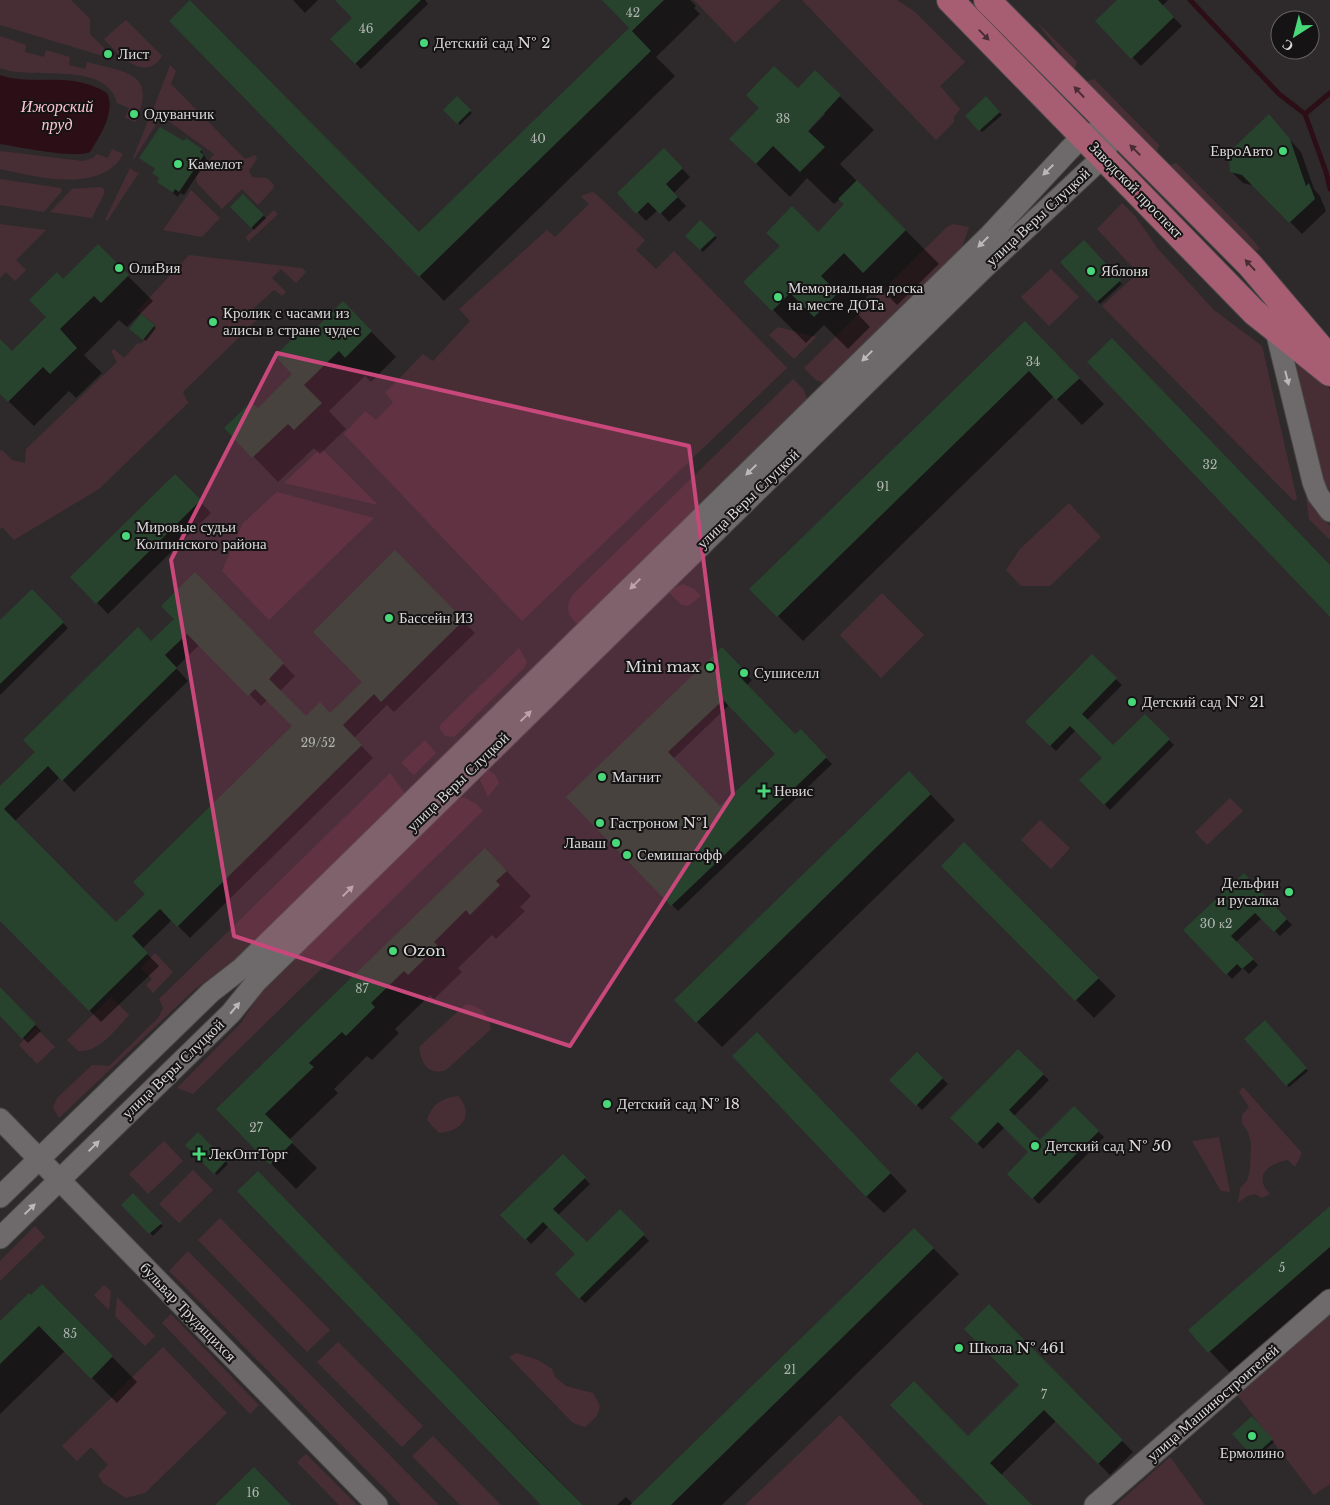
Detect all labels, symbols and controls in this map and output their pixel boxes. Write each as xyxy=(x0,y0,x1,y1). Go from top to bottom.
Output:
house number: 42 xyxy=(626,5,640,20)
north arrow xyxy=(1270,10,1320,60)
house number: 46 xyxy=(359,21,374,36)
one-way arrow xyxy=(978,29,990,41)
place label: Детский сад № 2 xyxy=(434,33,550,52)
text: С xyxy=(1278,35,1297,56)
marker: Детский сад № 2 xyxy=(418,37,430,49)
place label: Лист xyxy=(118,44,150,63)
marker: Лист xyxy=(102,48,114,60)
one-way arrow xyxy=(1073,87,1085,99)
water label: Ижорский пруд xyxy=(20,96,93,134)
place label: Одуванчик xyxy=(144,104,215,123)
marker: Одуванчик xyxy=(128,108,140,120)
house number: 38 xyxy=(776,111,790,126)
house number: 40 xyxy=(530,131,546,146)
street label: Заводской проспект xyxy=(1085,137,1188,242)
place label: ЕвроАвто xyxy=(1210,141,1273,160)
one-way arrow xyxy=(1129,144,1141,156)
marker: ЕвроАвто xyxy=(1277,145,1289,157)
place label: Камелот xyxy=(188,154,242,173)
marker: Камелот xyxy=(172,158,184,170)
street label: улица Веры Слуцкой xyxy=(982,164,1093,270)
one-way arrow xyxy=(1043,164,1055,176)
one-way arrow xyxy=(977,236,989,248)
place label: ОлиВия xyxy=(129,258,180,277)
one-way arrow xyxy=(1244,259,1256,271)
place label: Яблоня xyxy=(1101,261,1148,280)
marker: ОлиВия xyxy=(113,262,125,274)
marker: Яблоня xyxy=(1085,265,1097,277)
place label: Мемориальная доска на месте ДОТа xyxy=(788,278,924,314)
marker: Мемориальная доска на месте ДОТа xyxy=(772,291,784,303)
place label: Кролик с часами из алисы в стране чудес xyxy=(223,303,360,339)
marker: Кролик с часами из алисы в стране чудес xyxy=(207,316,219,328)
one-way arrow xyxy=(861,350,873,362)
house number: 34 xyxy=(1026,354,1040,369)
one-way arrow xyxy=(1283,370,1291,385)
street label: улица Веры Слуцкой xyxy=(693,445,803,552)
house number: 32 xyxy=(1203,457,1217,472)
one-way arrow xyxy=(745,464,757,476)
house number: 91 xyxy=(876,479,890,494)
place label: Мировые судьи Колпинского района xyxy=(136,517,267,553)
marker: Мировые судьи Колпинского района xyxy=(120,530,132,542)
one-way arrow xyxy=(629,577,641,589)
place label: Бассейн ИЗ xyxy=(399,608,473,627)
marker: Бассейн ИЗ xyxy=(383,612,395,624)
place label: Mini max xyxy=(625,657,700,676)
marker: Mini max xyxy=(704,661,716,673)
place label: Сушиселл xyxy=(754,663,820,682)
marker: Сушиселл xyxy=(738,667,750,679)
place label: Детский сад № 21 xyxy=(1142,692,1265,711)
marker: Детский сад № 21 xyxy=(1126,696,1138,708)
one-way arrow xyxy=(520,710,532,722)
street label: улица Веры Слуцкой xyxy=(403,728,513,835)
house number: 29/52 xyxy=(301,735,335,750)
place label: Магнит xyxy=(612,767,661,786)
marker: Магнит xyxy=(596,771,608,783)
place label: Невис xyxy=(774,781,814,800)
marker: Невис xyxy=(758,785,770,797)
place label: Гастроном №1 xyxy=(610,813,708,832)
marker: Гастроном №1 xyxy=(594,817,606,829)
place label: Лаваш xyxy=(564,833,606,852)
marker: Лаваш xyxy=(610,837,622,849)
place label: Семишагофф xyxy=(637,845,722,864)
marker: Семишагофф xyxy=(621,849,633,861)
place label: Дельфин и русалка xyxy=(1217,873,1279,909)
one-way arrow xyxy=(342,885,354,897)
marker: Дельфин и русалка xyxy=(1283,886,1295,898)
house number: 30 к2 xyxy=(1200,916,1232,931)
place label: Ozon xyxy=(403,941,446,960)
marker: Ozon xyxy=(387,945,399,957)
house number: 87 xyxy=(355,981,370,996)
one-way arrow xyxy=(229,1001,240,1014)
street label: улица Веры Слуцкой xyxy=(118,1015,228,1122)
place label: Детский сад № 18 xyxy=(617,1094,740,1113)
marker: Детский сад № 18 xyxy=(601,1098,613,1110)
house number: 27 xyxy=(249,1120,264,1135)
place label: Детский сад № 50 xyxy=(1045,1136,1171,1155)
one-way arrow xyxy=(88,1140,100,1152)
marker: Детский сад № 50 xyxy=(1029,1140,1041,1152)
place label: ЛекОптТорг xyxy=(209,1144,288,1163)
marker: ЛекОптТорг xyxy=(193,1148,205,1160)
one-way arrow xyxy=(24,1203,36,1215)
street label: бульвар Трудящихся xyxy=(136,1258,241,1365)
house number: 5 xyxy=(1279,1260,1286,1275)
house number: 85 xyxy=(63,1326,77,1341)
place label: Школа № 461 xyxy=(969,1338,1065,1357)
street label: улица Машиностроителей xyxy=(1143,1340,1283,1465)
marker: Школа № 461 xyxy=(953,1342,965,1354)
house number: 21 xyxy=(784,1362,796,1377)
house number: 7 xyxy=(1041,1387,1048,1402)
marker: Ермолино xyxy=(1246,1430,1258,1442)
place label: Ермолино xyxy=(1220,1443,1284,1462)
house number: 16 xyxy=(246,1485,260,1500)

